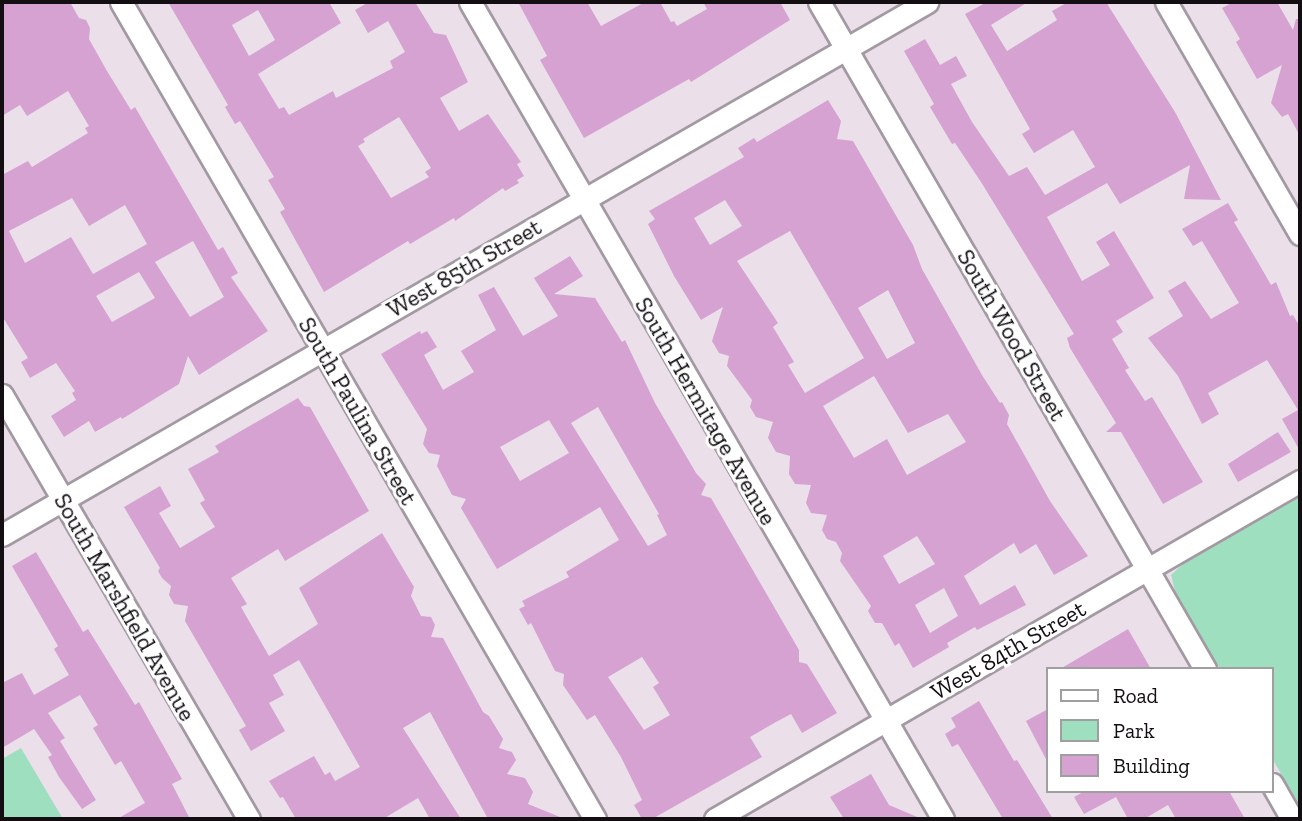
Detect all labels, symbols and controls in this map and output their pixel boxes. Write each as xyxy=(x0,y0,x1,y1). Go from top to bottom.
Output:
street label: West 85th Street xyxy=(382,212,546,324)
street label: South Wood Street xyxy=(951,244,1073,426)
street label: South Hermitage Avenue xyxy=(629,292,783,530)
street label: South Paulina Street xyxy=(292,312,424,510)
street label: South Marshfield Avenue xyxy=(48,488,202,726)
street label: West 84th Street xyxy=(925,594,1091,706)
legend xyxy=(1046,667,1274,793)
text: Road xyxy=(1113,683,1158,708)
text: Park xyxy=(1113,718,1155,743)
text: Building xyxy=(1113,753,1190,778)

